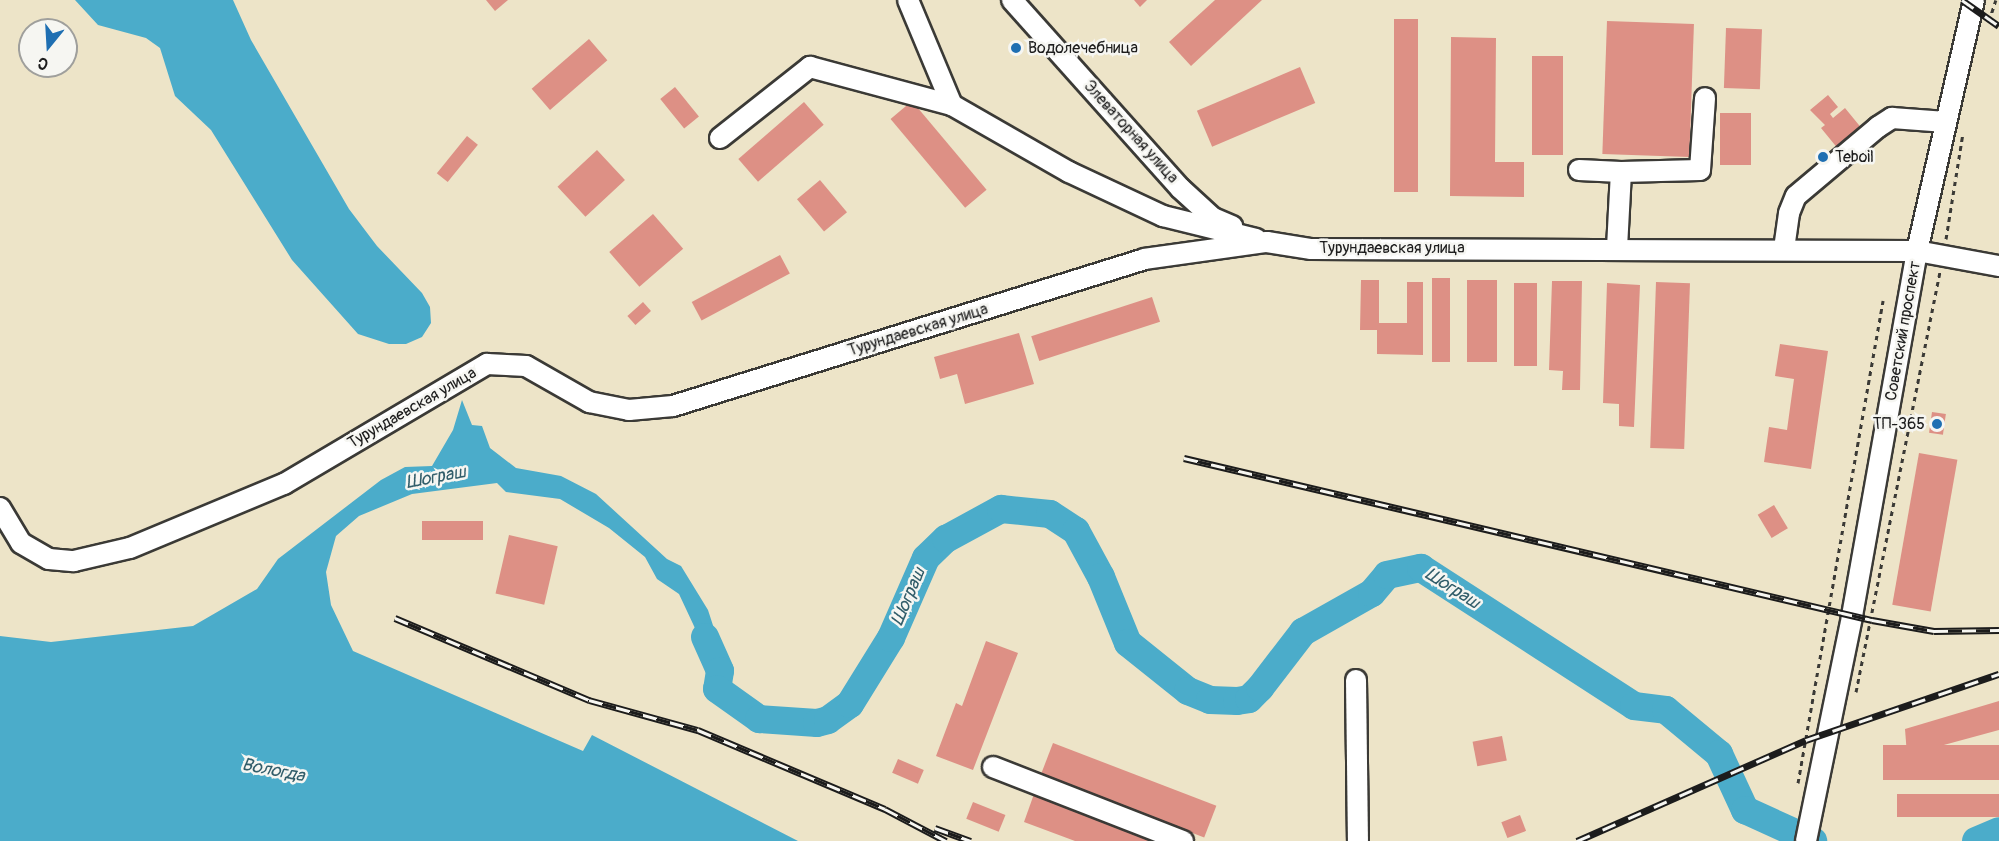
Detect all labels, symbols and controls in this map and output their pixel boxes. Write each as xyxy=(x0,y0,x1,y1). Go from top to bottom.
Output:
north arrow xyxy=(18,18,78,78)
place label: Водолечебница xyxy=(1028,38,1138,58)
marker: Водолечебница xyxy=(1009,41,1023,55)
text: С xyxy=(35,52,51,74)
street label: Элеваторная улица xyxy=(1080,77,1182,187)
place label: Teboil xyxy=(1835,147,1874,167)
marker: Teboil xyxy=(1816,150,1830,164)
street label: Турундаевская улица xyxy=(1319,238,1465,258)
street label: Советский проспект xyxy=(1881,260,1925,402)
street label: Турундаевская улица xyxy=(846,300,990,360)
street label: Турундаевская улица xyxy=(344,363,480,453)
place label: ТП-365 xyxy=(1873,414,1925,434)
marker: ТП-365 xyxy=(1930,417,1944,431)
water label: Шограш xyxy=(404,462,468,494)
water label: Шограш xyxy=(1421,564,1483,614)
water label: Шограш xyxy=(887,565,931,629)
water label: Вологда xyxy=(240,754,306,788)

